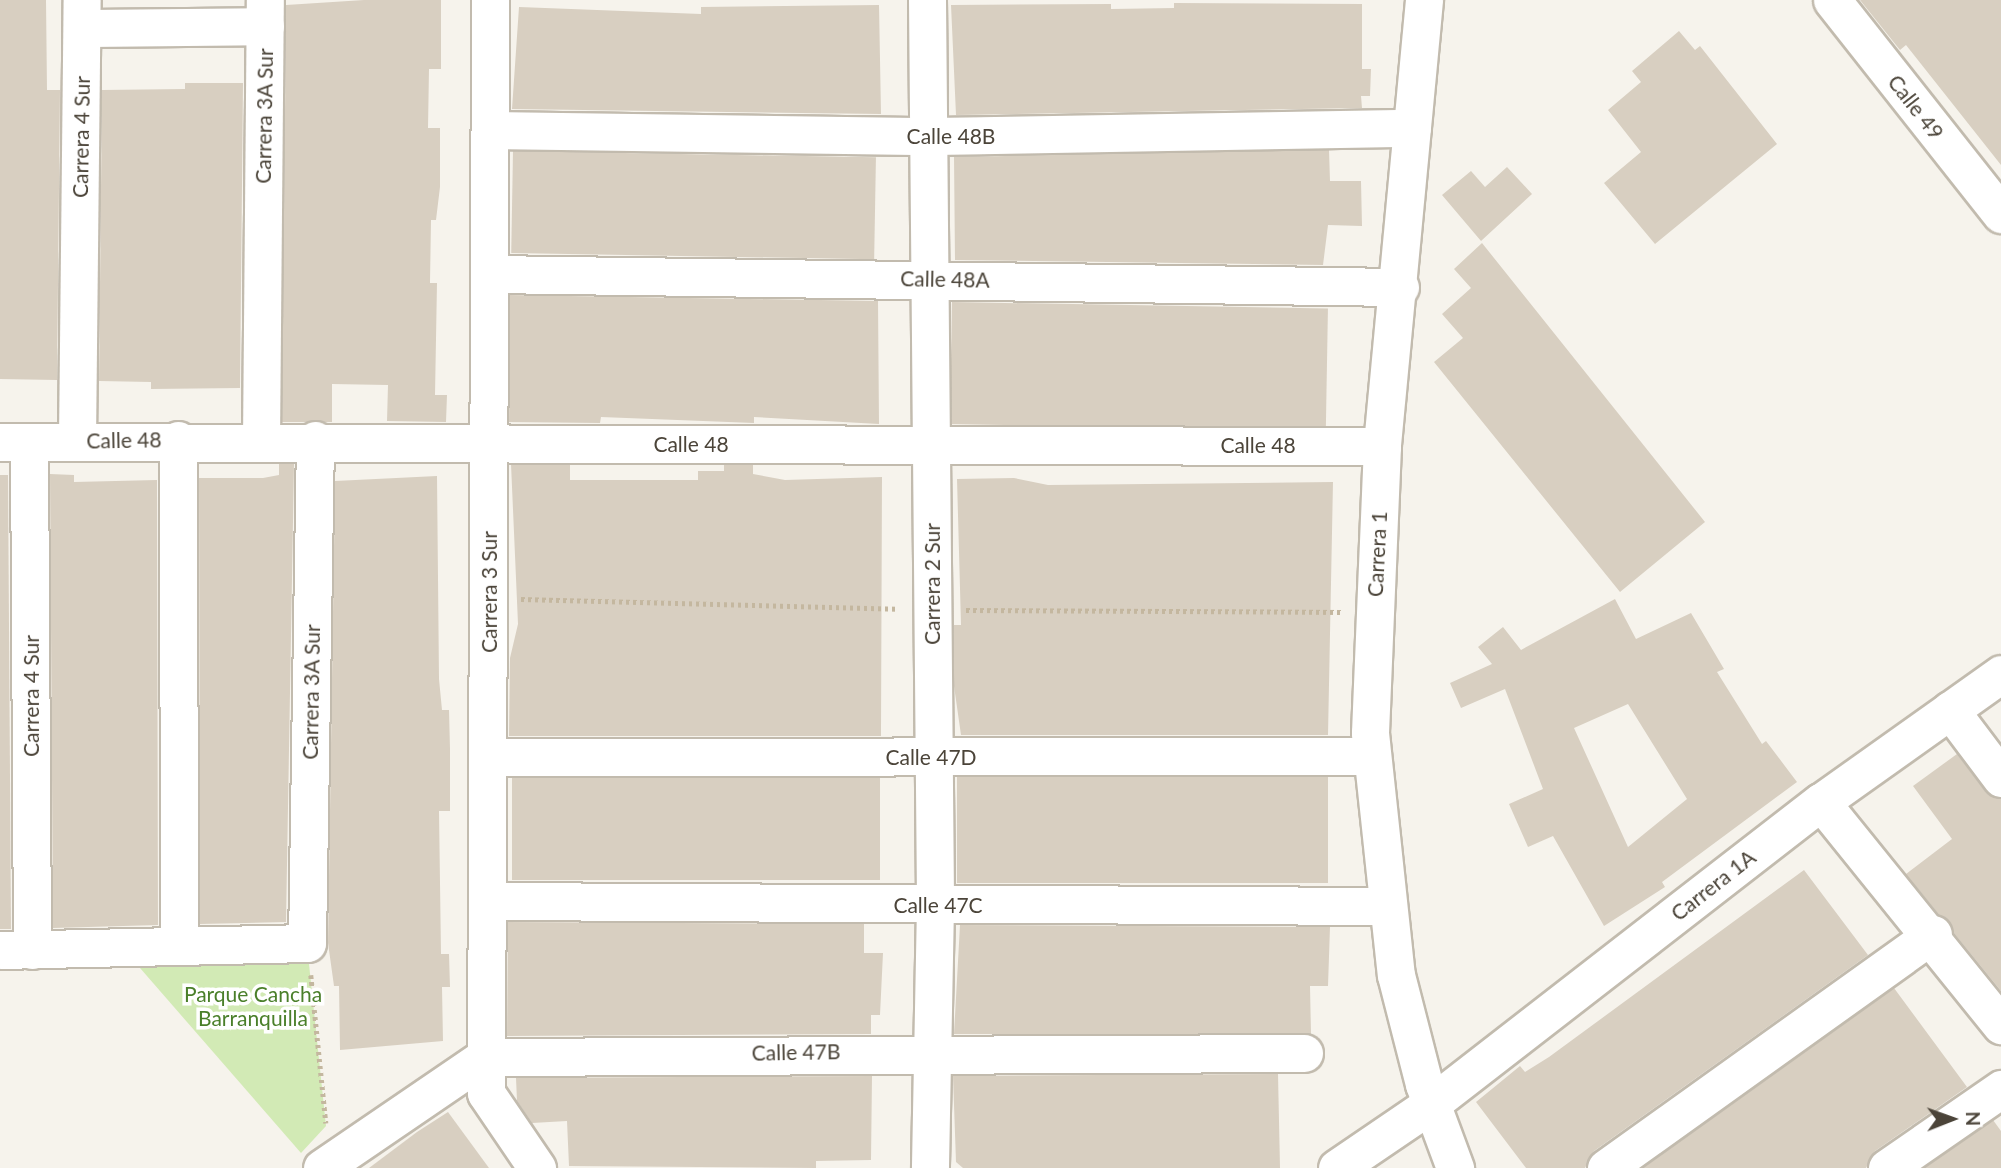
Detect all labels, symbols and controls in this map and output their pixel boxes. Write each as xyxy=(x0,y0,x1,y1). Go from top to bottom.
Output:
street label: Carrera 3A Sur xyxy=(250,48,278,184)
street label: Calle 49 xyxy=(1883,70,1949,144)
street label: Carrera 4 Sur xyxy=(67,76,95,198)
street label: Calle 48B xyxy=(907,123,995,149)
street label: Calle 48A xyxy=(900,266,990,292)
street label: Calle 48 xyxy=(86,427,162,453)
street label: Calle 48 xyxy=(653,431,729,457)
street label: Calle 48 xyxy=(1220,432,1296,458)
street label: Carrera 1 xyxy=(1362,510,1392,598)
street label: Carrera 2 Sur xyxy=(919,523,945,645)
street label: Carrera 3 Sur xyxy=(476,531,502,653)
street label: Carrera 3A Sur xyxy=(297,624,325,760)
street label: Carrera 4 Sur xyxy=(18,635,44,757)
street label: Calle 47D xyxy=(885,744,977,770)
street label: Carrera 1A xyxy=(1666,844,1760,926)
street label: Calle 47C xyxy=(893,892,983,918)
park label: Parque Cancha Barranquilla xyxy=(184,981,322,1031)
street label: Calle 47B xyxy=(751,1039,841,1065)
north arrow xyxy=(1917,1084,1987,1154)
text: N xyxy=(1962,1111,1985,1126)

